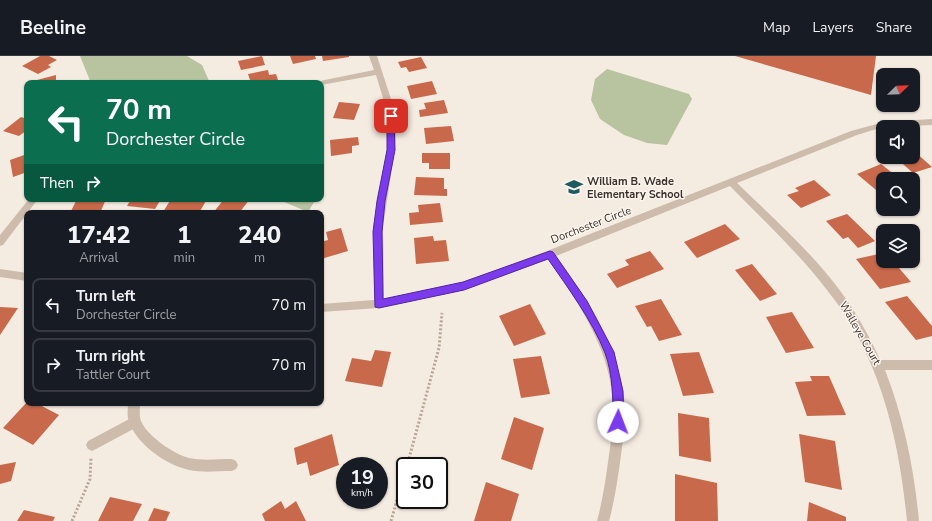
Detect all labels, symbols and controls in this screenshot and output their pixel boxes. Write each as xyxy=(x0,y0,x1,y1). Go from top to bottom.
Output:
text: Beeline xyxy=(20,15,86,41)
text: Map xyxy=(763,18,790,37)
text: Layers xyxy=(812,18,854,37)
text: Share xyxy=(876,18,912,37)
north arrow xyxy=(876,68,920,112)
map controls xyxy=(876,68,920,268)
text: 70 m xyxy=(106,91,172,129)
icon: left xyxy=(40,96,92,148)
pin xyxy=(374,99,408,133)
icon: arrive xyxy=(380,105,402,127)
button: sound xyxy=(876,120,920,164)
text: Dorchester Circle xyxy=(106,127,245,151)
icon: right xyxy=(82,172,104,194)
button: search xyxy=(876,172,920,216)
text: Then xyxy=(40,173,74,193)
place label: William B. Wade Elementary School xyxy=(587,174,684,202)
school or university icon: William B. Wade Elementary School xyxy=(564,177,584,197)
street label: Dorchester Circle xyxy=(549,203,633,247)
text: 17:42 xyxy=(67,219,131,251)
text: 1 xyxy=(177,219,192,251)
text: 240 xyxy=(238,219,281,251)
button: layers xyxy=(876,224,920,268)
text: Arrival xyxy=(79,249,118,267)
text: min xyxy=(174,249,195,267)
text: m xyxy=(254,249,265,267)
text: Turn left xyxy=(76,286,135,306)
icon: left xyxy=(42,294,64,316)
text: 70 m xyxy=(271,295,306,315)
street label: Walleye Court xyxy=(836,298,884,368)
text: Dorchester Circle xyxy=(76,306,176,324)
text: Turn right xyxy=(76,346,145,366)
icon: right xyxy=(42,354,64,376)
text: 70 m xyxy=(271,355,306,375)
text: Tattler Court xyxy=(76,366,150,384)
position arrow xyxy=(597,401,639,443)
speed limit sign: 30 xyxy=(396,457,448,509)
text: 19 xyxy=(350,464,374,491)
text: km/h xyxy=(351,486,373,500)

